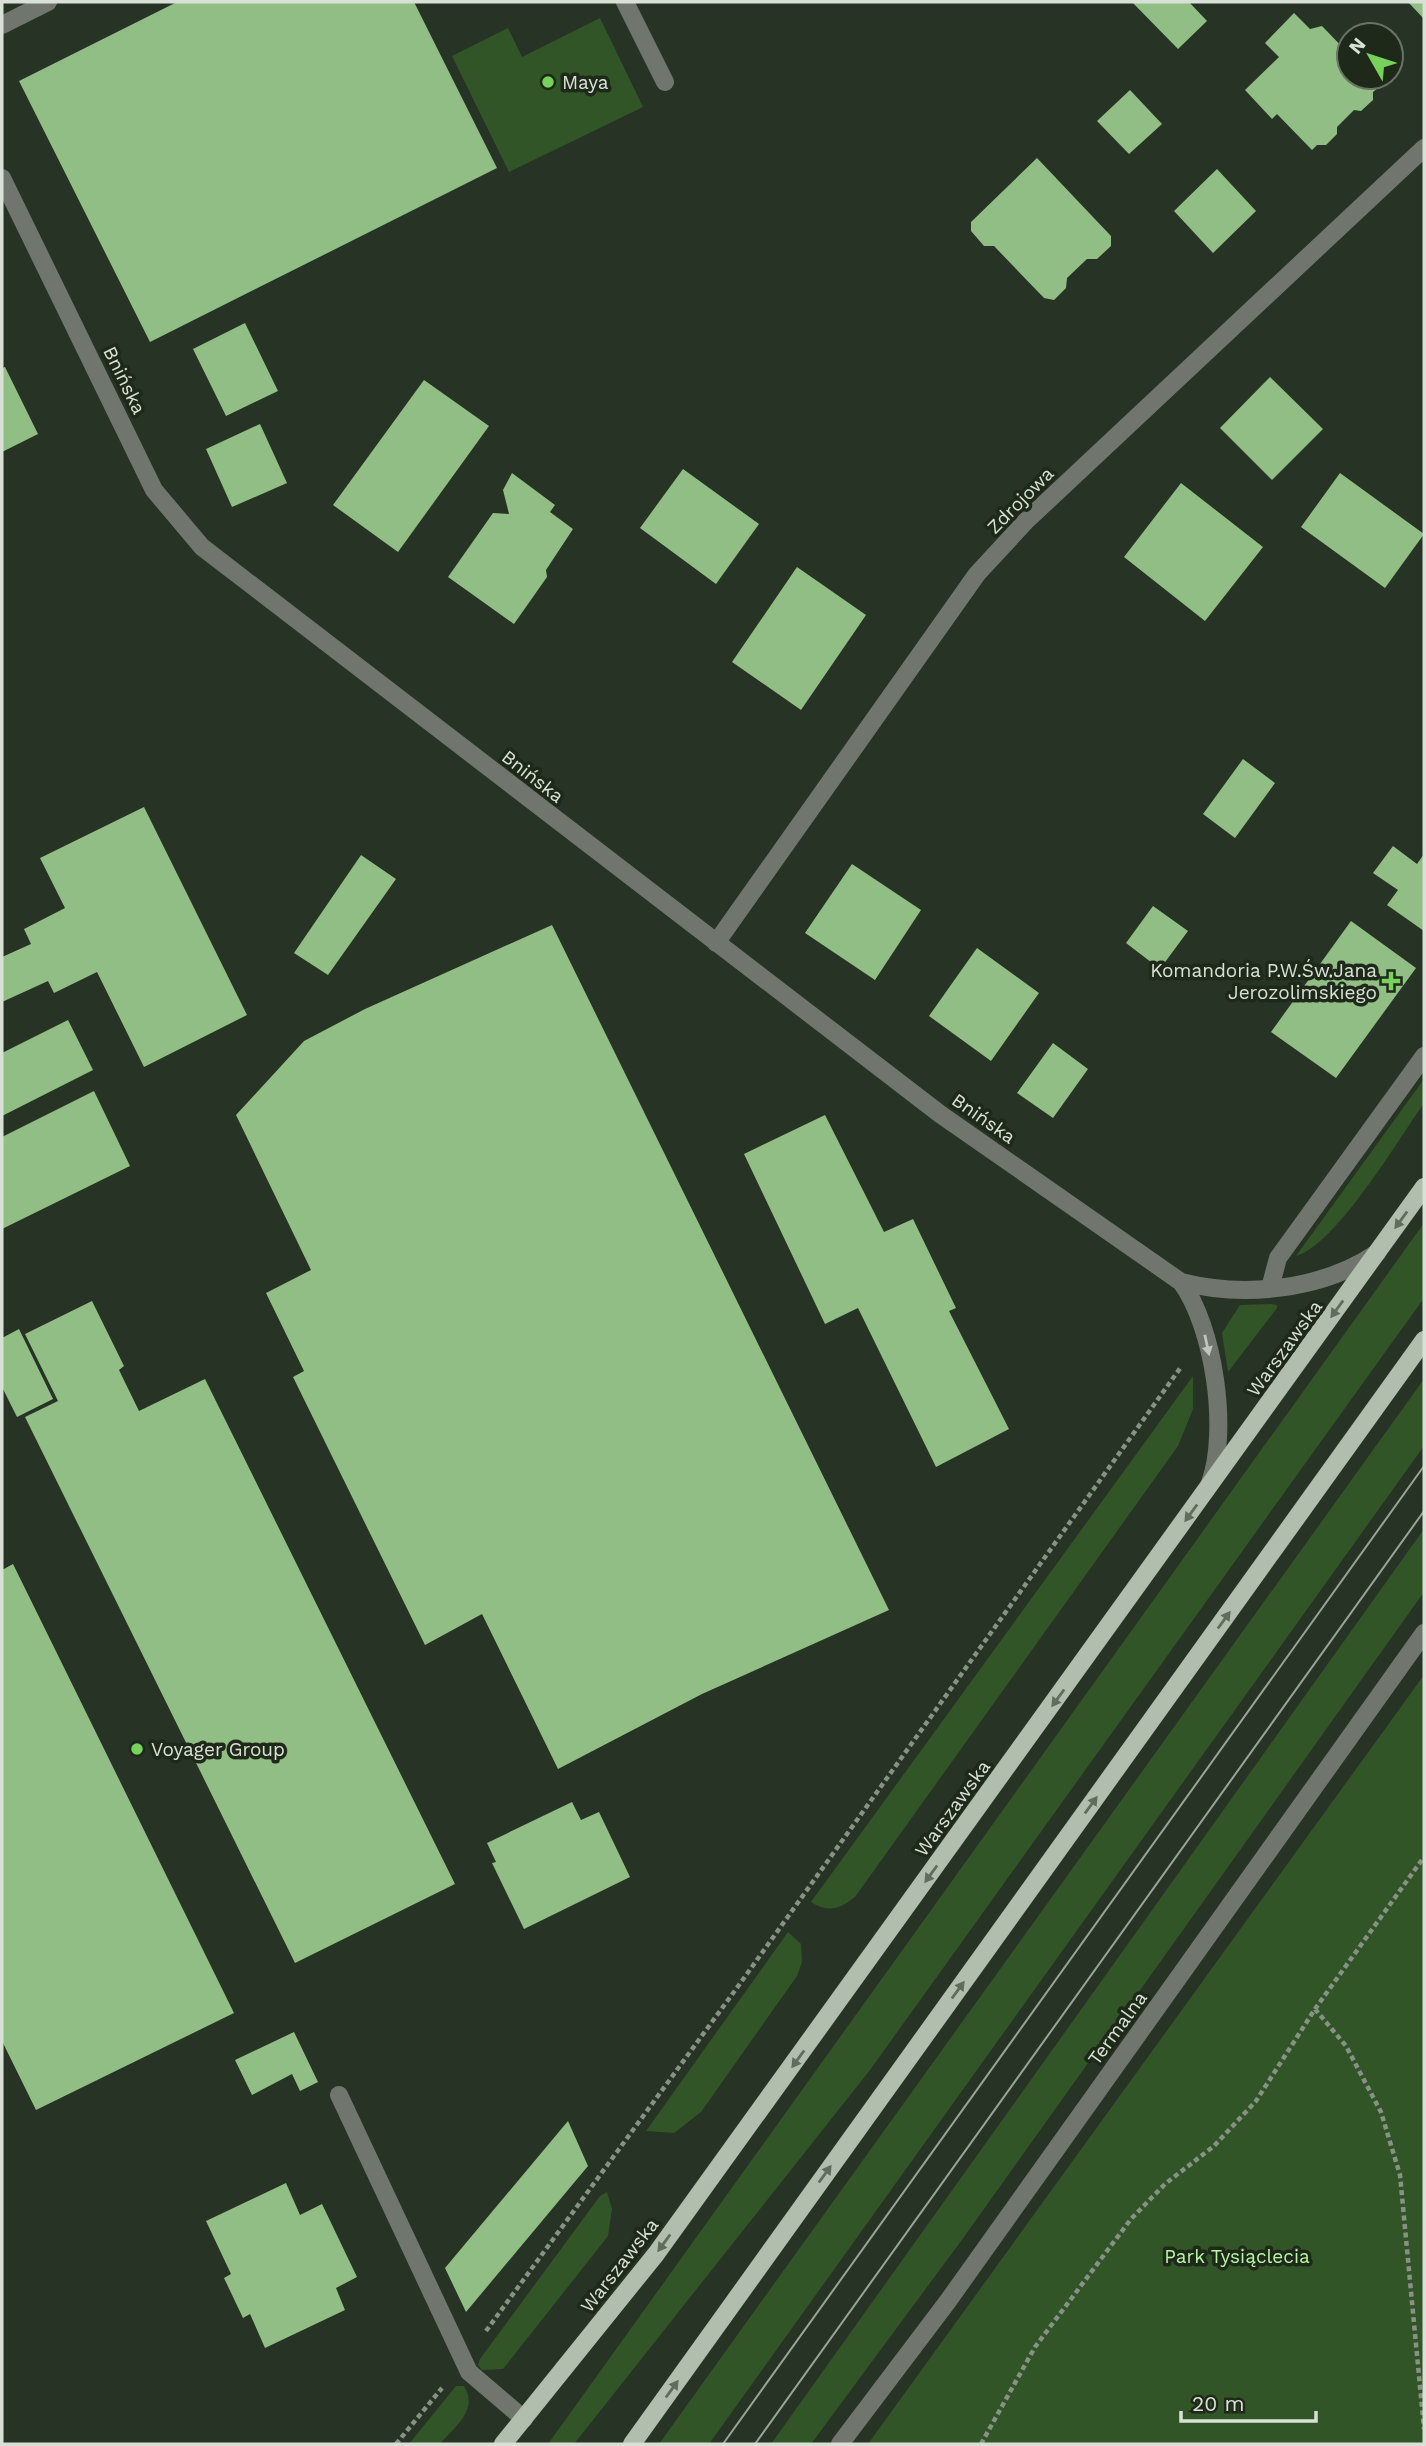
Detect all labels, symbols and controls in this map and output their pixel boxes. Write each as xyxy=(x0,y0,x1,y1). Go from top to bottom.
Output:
north arrow xyxy=(1335,21,1405,91)
text: N xyxy=(1344,33,1371,58)
place label: Maya xyxy=(562,71,609,94)
marker: Maya xyxy=(540,74,556,90)
street label: Bnińska xyxy=(98,343,151,418)
street label: Zdrojowa xyxy=(982,462,1059,538)
street label: Bnińska xyxy=(497,745,568,808)
place label: Komandoria P.W.Św.Jana Jerozolimskiego xyxy=(1150,959,1377,1004)
marker: Komandoria P.W.Św.Jana Jerozolimskiego xyxy=(1383,973,1399,989)
street label: Bnińska xyxy=(947,1088,1020,1149)
one-way arrow xyxy=(1394,1211,1408,1229)
street label: Warszawska xyxy=(1242,1295,1327,1401)
one-way arrow xyxy=(1331,1300,1345,1318)
one-way arrow xyxy=(1201,1334,1212,1356)
one-way arrow xyxy=(1184,1504,1198,1522)
one-way arrow xyxy=(1217,1611,1231,1629)
one-way arrow xyxy=(1051,1689,1065,1707)
place label: Voyager Group xyxy=(151,1738,285,1761)
marker: Voyager Group xyxy=(129,1741,145,1757)
street label: Warszawska xyxy=(910,1755,995,1861)
one-way arrow xyxy=(1084,1796,1098,1814)
one-way arrow xyxy=(924,1865,938,1883)
one-way arrow xyxy=(951,1981,965,1999)
street label: Termalna xyxy=(1083,1987,1152,2070)
one-way arrow xyxy=(791,2050,805,2068)
one-way arrow xyxy=(818,2165,832,2183)
street label: Warszawska xyxy=(575,2213,663,2317)
one-way arrow xyxy=(657,2234,671,2252)
park label: Park Tysiąclecia xyxy=(1164,2245,1310,2268)
one-way arrow xyxy=(665,2380,679,2398)
scale bar xyxy=(1181,2380,1316,2424)
text: 20 m xyxy=(1192,2391,1244,2416)

